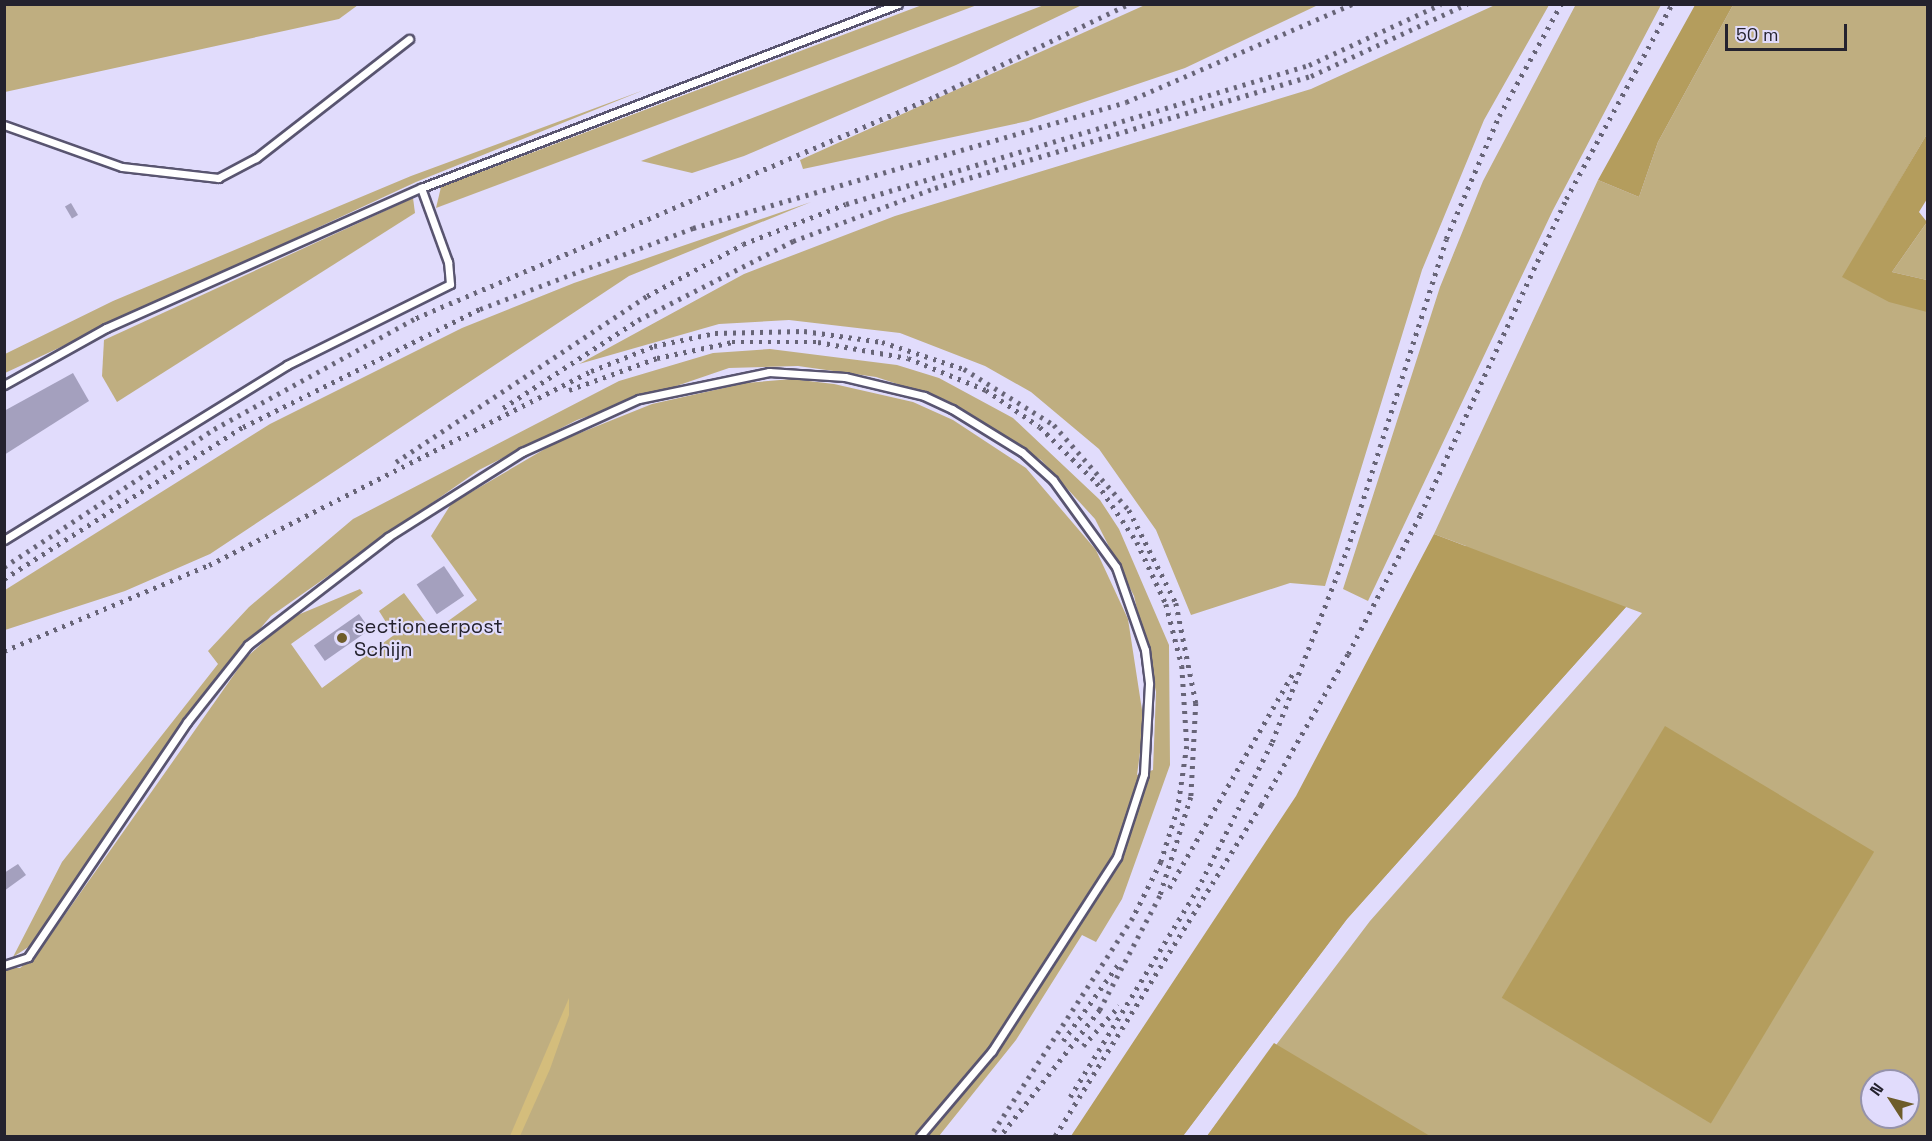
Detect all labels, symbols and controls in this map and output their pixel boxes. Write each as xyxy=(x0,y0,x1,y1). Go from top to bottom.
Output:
scale bar xyxy=(1728,12,1850,50)
text: 50 m xyxy=(1736,23,1778,46)
place label: sectioneerpost Schijn xyxy=(354,614,503,661)
marker: sectioneerpost Schijn xyxy=(335,631,349,645)
north arrow xyxy=(1860,1069,1920,1129)
text: N xyxy=(1865,1079,1888,1100)

